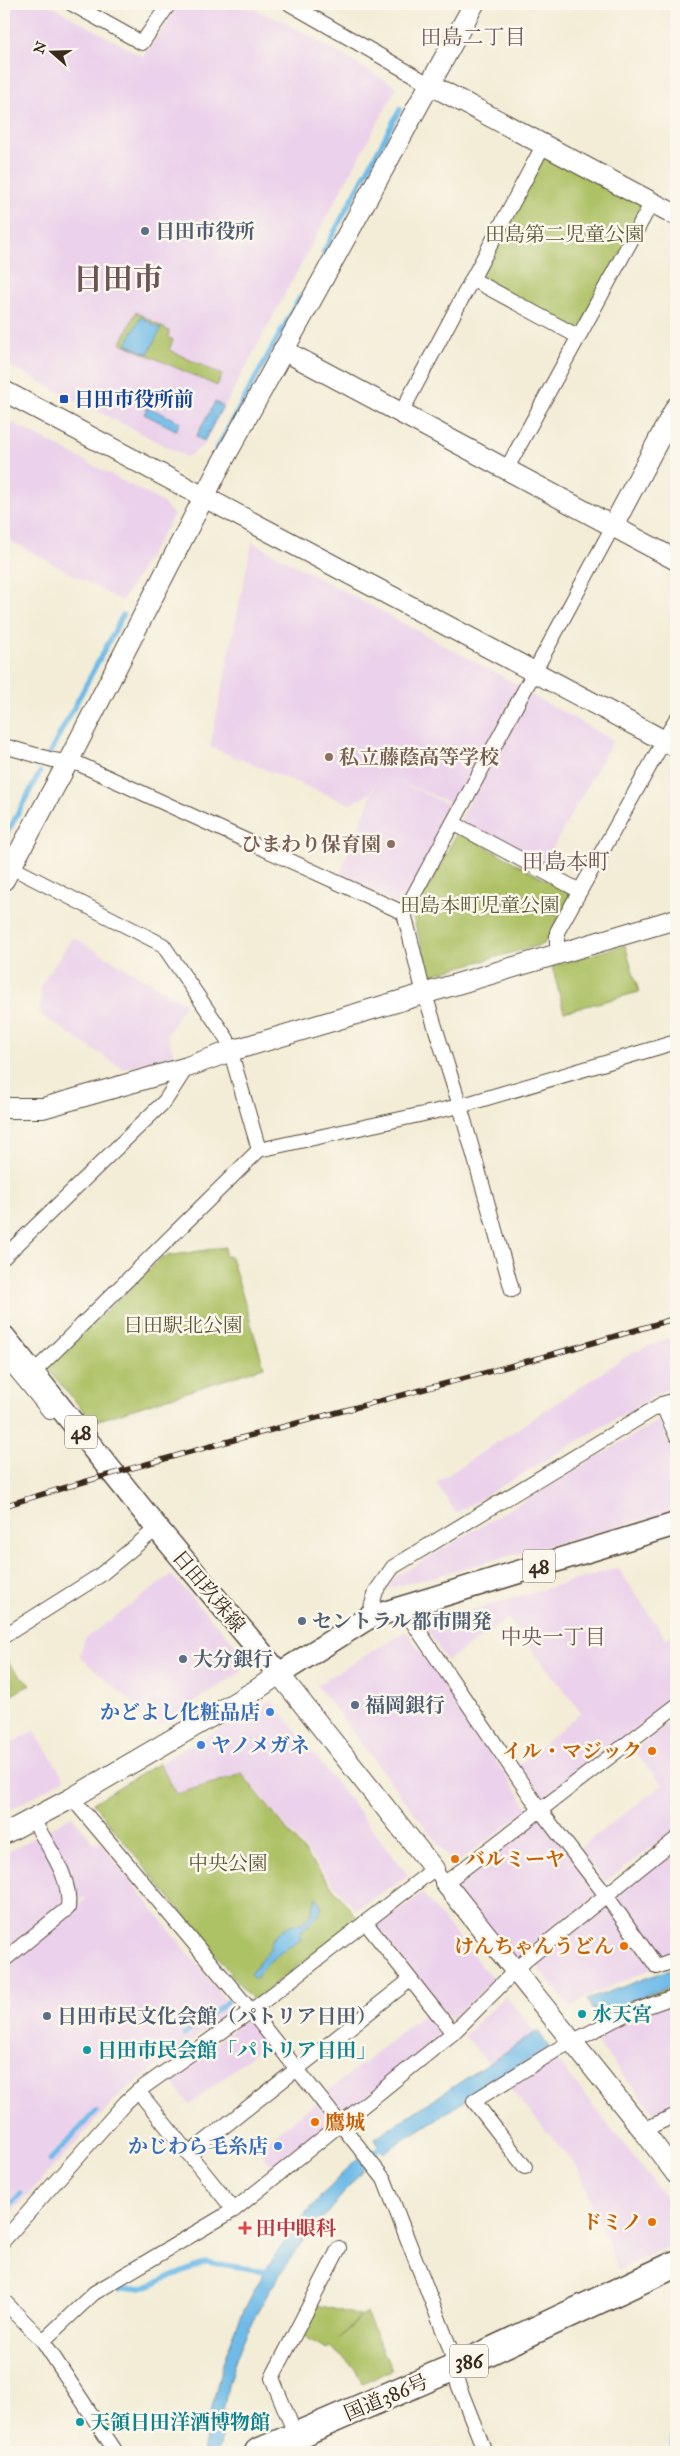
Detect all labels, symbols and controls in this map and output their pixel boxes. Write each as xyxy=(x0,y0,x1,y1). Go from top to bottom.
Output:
district label: 田島二丁目 xyxy=(421,24,526,50)
north arrow xyxy=(28,28,78,78)
text: N xyxy=(30,39,50,56)
place label: 日田市役所 xyxy=(155,219,255,243)
park label: 田島第二児童公園 xyxy=(485,222,645,246)
marker: 日田市役所 xyxy=(139,225,151,237)
district label: 日田市 xyxy=(73,261,163,297)
place label: 日田市役所前 xyxy=(74,387,194,411)
marker: 日田市役所前 xyxy=(58,393,70,405)
place label: 私立藤蔭高等学校 xyxy=(339,745,499,769)
marker: 私立藤蔭高等学校 xyxy=(323,751,335,763)
place label: ひまわり保育園 xyxy=(241,832,381,856)
marker: ひまわり保育園 xyxy=(385,838,397,850)
district label: 田島本町 xyxy=(522,848,610,875)
park label: 田島本町児童公園 xyxy=(400,893,560,917)
park label: 日田駅北公園 xyxy=(123,1313,243,1337)
road number: 48 xyxy=(65,1415,97,1448)
street label: 日田玖珠線 xyxy=(168,1545,250,1637)
road number: 48 xyxy=(523,1550,555,1582)
place label: セントラル都市開発 xyxy=(312,1609,491,1633)
marker: セントラル都市開発 xyxy=(296,1615,308,1627)
district label: 中央一丁目 xyxy=(501,1624,606,1650)
place label: 大分銀行 xyxy=(193,1647,273,1671)
marker: 大分銀行 xyxy=(177,1653,189,1665)
place label: 福岡銀行 xyxy=(365,1693,445,1717)
marker: 福岡銀行 xyxy=(349,1699,361,1711)
place label: かどよし化粧品店 xyxy=(100,1700,260,1724)
marker: かどよし化粧品店 xyxy=(264,1706,276,1718)
place label: ヤノメガネ xyxy=(211,1733,310,1757)
marker: ヤノメガネ xyxy=(195,1739,207,1751)
place label: イル・マジック xyxy=(502,1739,642,1763)
marker: イル・マジック xyxy=(646,1745,658,1757)
place label: バルミーヤ xyxy=(465,1847,565,1871)
park label: 中央公園 xyxy=(188,1851,268,1875)
marker: バルミーヤ xyxy=(449,1853,461,1865)
place label: けんちゃんうどん xyxy=(454,1934,614,1958)
marker: けんちゃんうどん xyxy=(618,1940,630,1952)
place label: 水天宮 xyxy=(592,2002,652,2026)
place label: 日田市民文化会館（パトリア日田） xyxy=(57,2004,377,2028)
marker: 水天宮 xyxy=(576,2008,588,2020)
marker: 日田市民文化会館（パトリア日田） xyxy=(41,2010,53,2022)
place label: 日田市民会館「パトリア日田」 xyxy=(97,2038,377,2062)
marker: 日田市民会館「パトリア日田」 xyxy=(81,2044,93,2056)
place label: 鷹城 xyxy=(325,2110,365,2134)
marker: 鷹城 xyxy=(309,2116,321,2128)
place label: かじわら毛糸店 xyxy=(128,2134,268,2158)
marker: かじわら毛糸店 xyxy=(272,2140,284,2152)
place label: ドミノ xyxy=(582,2210,642,2234)
place label: 田中眼科 xyxy=(256,2216,336,2240)
marker: ドミノ xyxy=(646,2216,658,2228)
marker: 田中眼科 xyxy=(238,2221,252,2235)
road number: 386 xyxy=(450,2344,488,2378)
street label: 国道386号 xyxy=(340,2369,432,2425)
place label: 天領日田洋酒博物館 xyxy=(90,2410,270,2434)
marker: 天領日田洋酒博物館 xyxy=(74,2416,86,2428)

